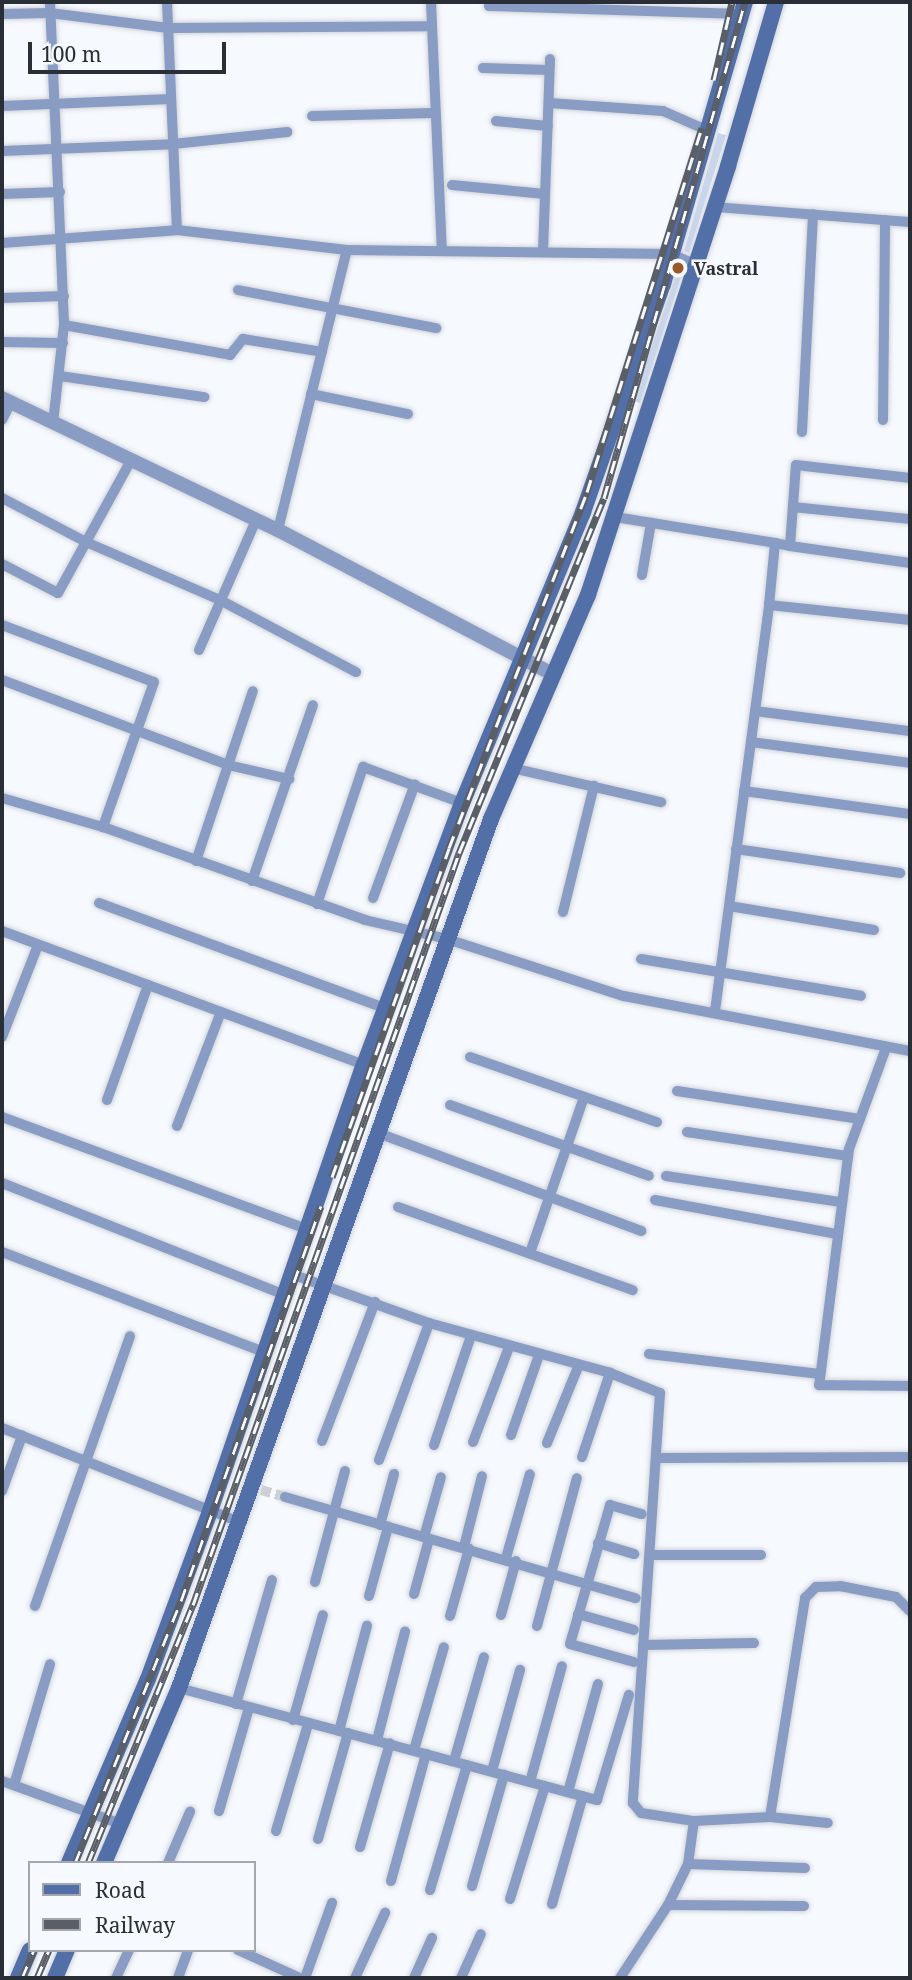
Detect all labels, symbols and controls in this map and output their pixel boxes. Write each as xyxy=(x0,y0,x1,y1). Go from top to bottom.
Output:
scale bar xyxy=(32,28,229,72)
text: 100 m xyxy=(41,40,102,68)
place label: Vastral xyxy=(694,257,758,279)
marker: Vastral xyxy=(668,258,688,278)
legend xyxy=(28,1861,256,1952)
text: Road xyxy=(95,1876,146,1904)
text: Railway xyxy=(95,1911,175,1939)

